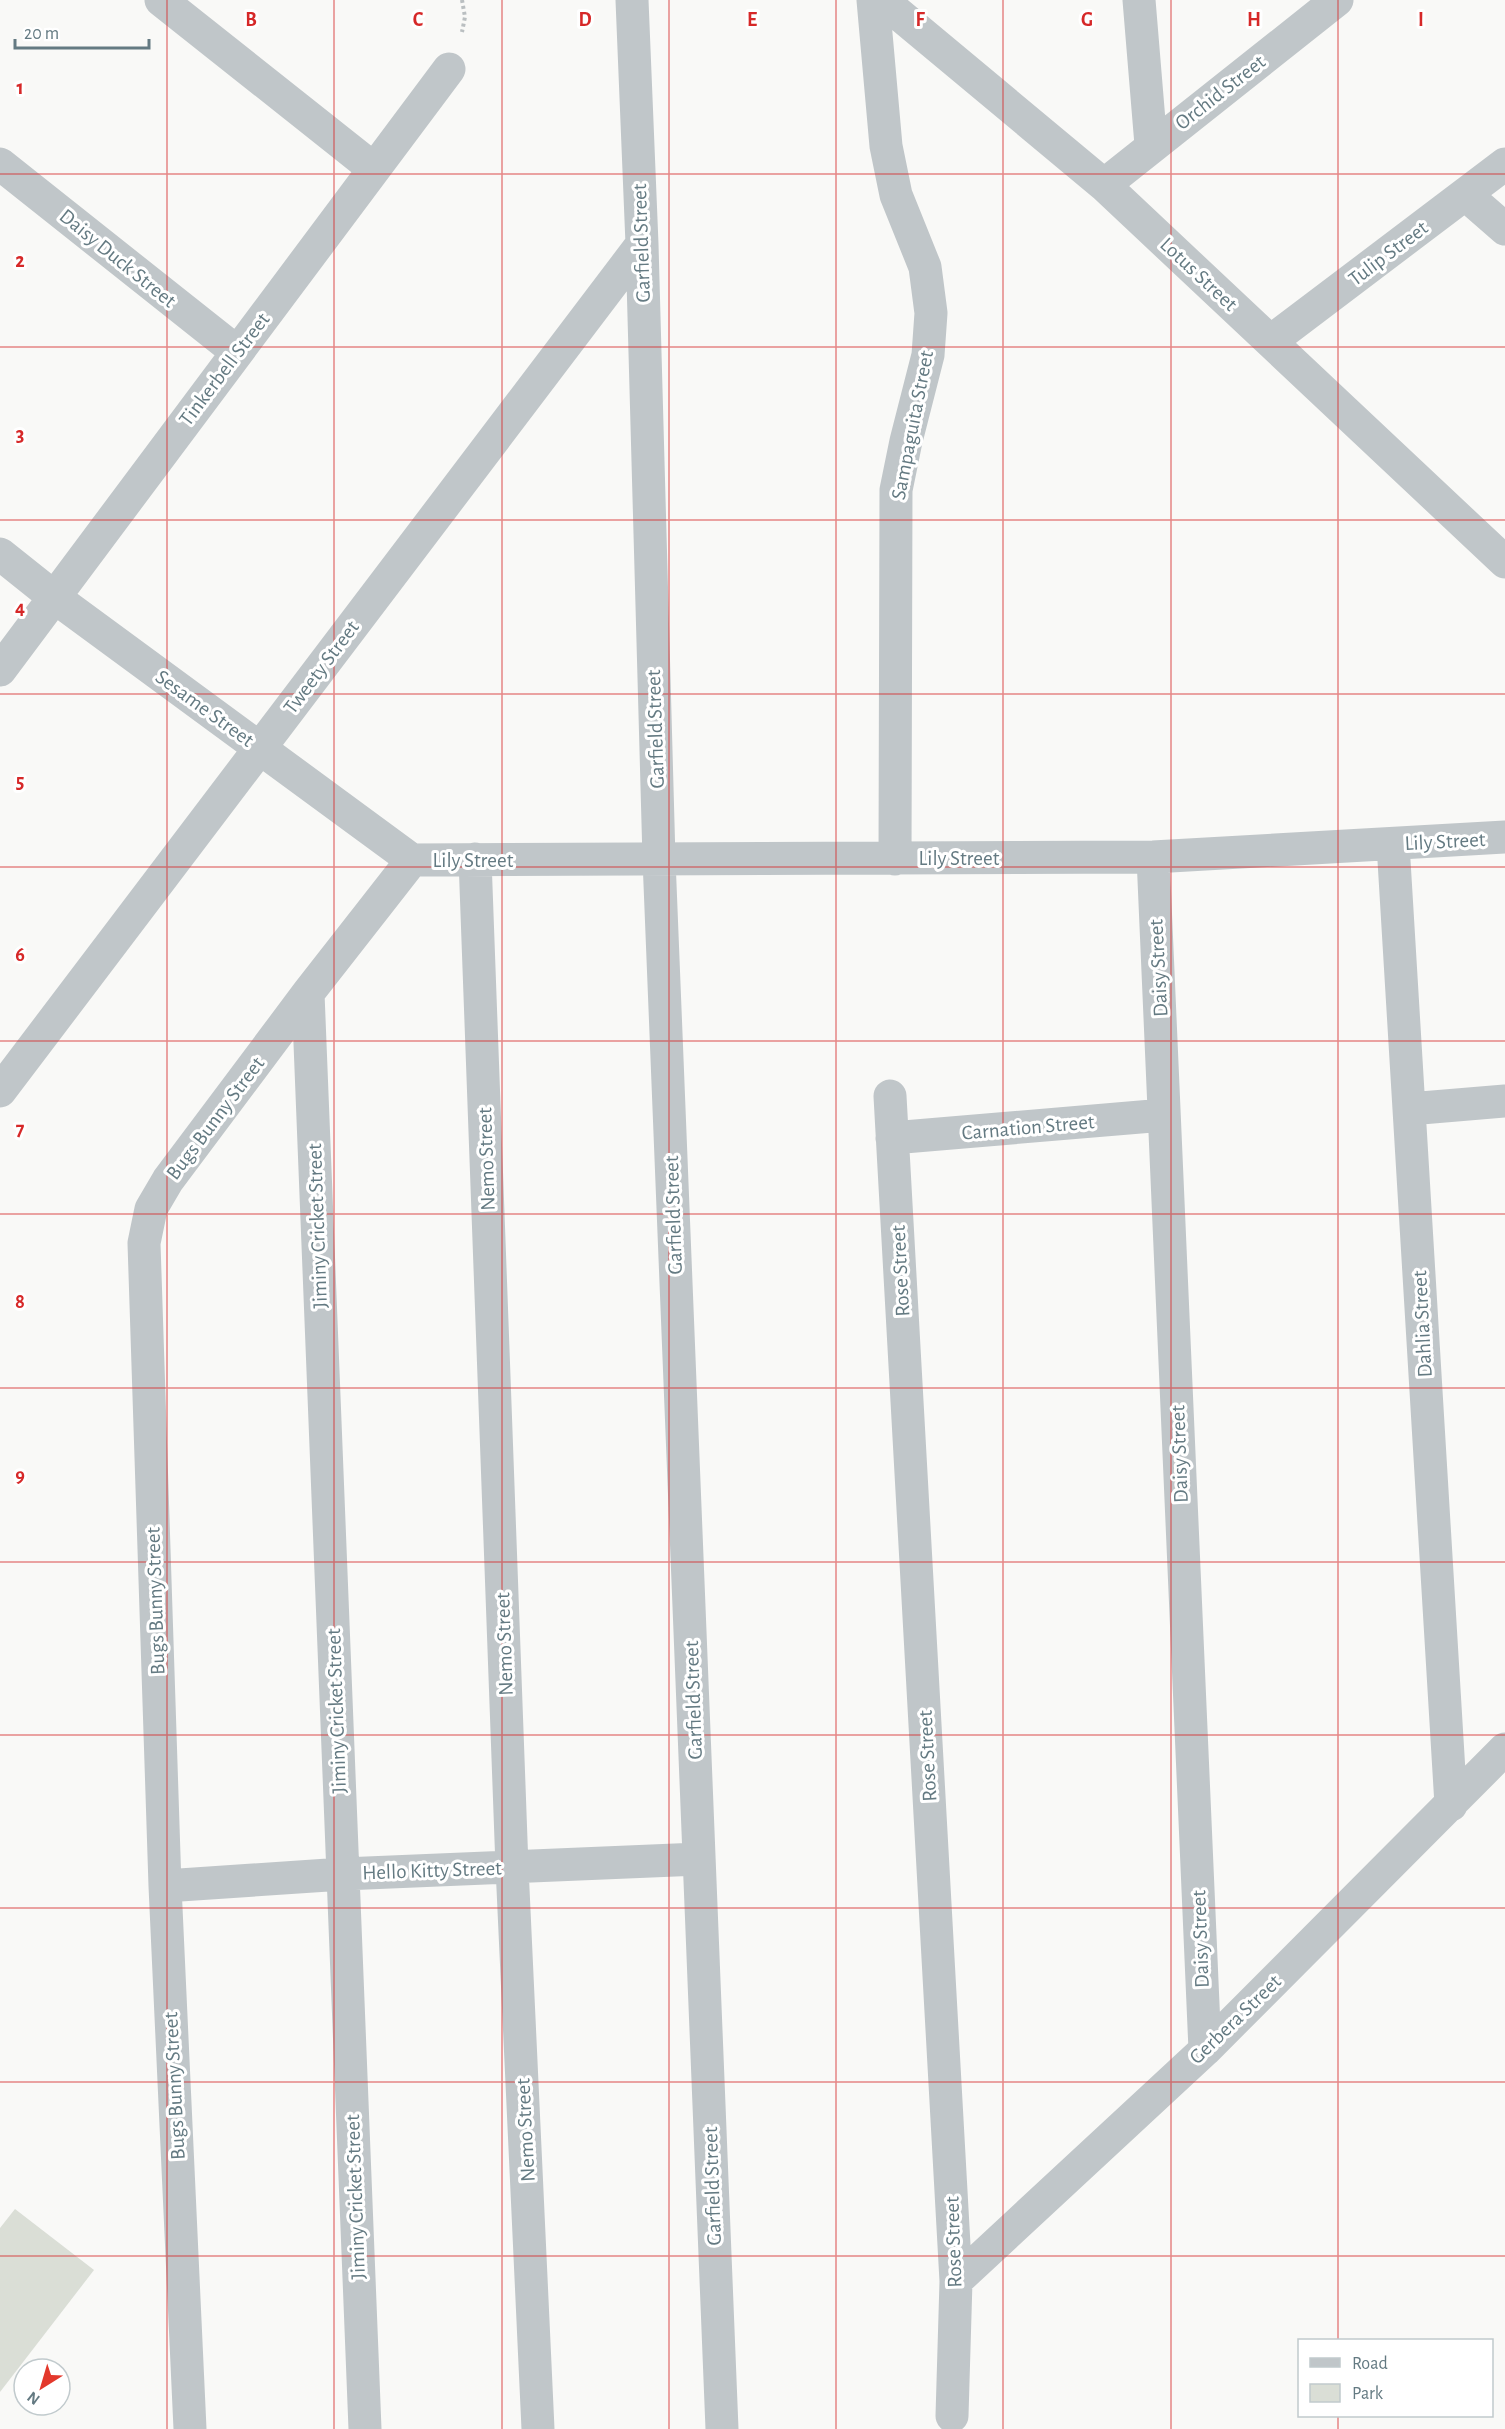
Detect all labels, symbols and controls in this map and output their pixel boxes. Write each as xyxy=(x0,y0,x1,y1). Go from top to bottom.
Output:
text: B xyxy=(245,10,257,30)
text: C xyxy=(413,10,424,30)
text: D xyxy=(578,10,592,30)
text: E xyxy=(747,10,757,30)
text: F xyxy=(915,10,925,30)
text: G xyxy=(1081,10,1093,30)
text: H xyxy=(1247,10,1261,30)
text: I xyxy=(1418,10,1424,30)
scale bar xyxy=(15,12,148,50)
text: 20 m xyxy=(24,25,59,43)
street label: Orchid Street xyxy=(1171,51,1270,134)
text: 1 xyxy=(16,78,24,98)
street label: Garfield Street xyxy=(629,183,654,303)
street label: Daisy Duck Street xyxy=(55,205,180,312)
street label: Tulip Street xyxy=(1345,217,1432,290)
street label: Lotus Street xyxy=(1156,234,1241,315)
text: 2 xyxy=(15,251,25,271)
street label: Tinkerbell Street xyxy=(175,309,274,430)
street label: Sampaguita Street xyxy=(888,348,937,501)
text: 3 xyxy=(16,425,24,445)
text: 4 xyxy=(15,598,25,618)
street label: Tweety Street xyxy=(280,617,363,718)
street label: Sesame Street xyxy=(152,666,258,751)
street label: Garfield Street xyxy=(643,669,668,789)
text: 5 xyxy=(16,772,24,792)
street label: Lily Street xyxy=(1404,829,1486,854)
street label: Lily Street xyxy=(919,848,1000,869)
street label: Lily Street xyxy=(433,850,514,871)
street label: Daisy Street xyxy=(1145,918,1172,1017)
text: 6 xyxy=(15,945,25,965)
street label: Bugs Bunny Street xyxy=(162,1053,269,1184)
street label: Nemo Street xyxy=(474,1107,499,1211)
street label: Carnation Street xyxy=(961,1111,1096,1144)
text: 7 xyxy=(16,1119,25,1139)
street label: Jiminy Cricket Street xyxy=(304,1143,331,1309)
street label: Garfield Street xyxy=(661,1155,686,1275)
street label: Rose Street xyxy=(888,1224,913,1317)
street label: Dahlia Street xyxy=(1409,1270,1436,1378)
text: 8 xyxy=(15,1292,25,1312)
street label: Daisy Street xyxy=(1167,1404,1192,1503)
text: 9 xyxy=(15,1466,25,1486)
street label: Bugs Bunny Street xyxy=(142,1526,169,1675)
street label: Nemo Street xyxy=(492,1592,517,1696)
street label: Jiminy Cricket Street xyxy=(323,1628,350,1794)
street label: Garfield Street xyxy=(681,1640,706,1760)
street label: Rose Street xyxy=(915,1709,940,1802)
street label: Hello Kitty Street xyxy=(362,1858,502,1883)
street label: Daisy Street xyxy=(1188,1889,1213,1988)
street label: Gerbera Street xyxy=(1185,1971,1285,2068)
street label: Bugs Bunny Street xyxy=(160,2011,189,2160)
street label: Nemo Street xyxy=(512,2077,539,2182)
street label: Jiminy Cricket Street xyxy=(342,2114,369,2280)
street label: Garfield Street xyxy=(700,2126,725,2246)
street label: Rose Street xyxy=(941,2196,966,2288)
legend xyxy=(1298,2339,1493,2417)
text: Road xyxy=(1352,2355,1388,2373)
north arrow xyxy=(12,2357,72,2417)
text: Park xyxy=(1352,2385,1384,2403)
text: N xyxy=(24,2388,43,2408)

